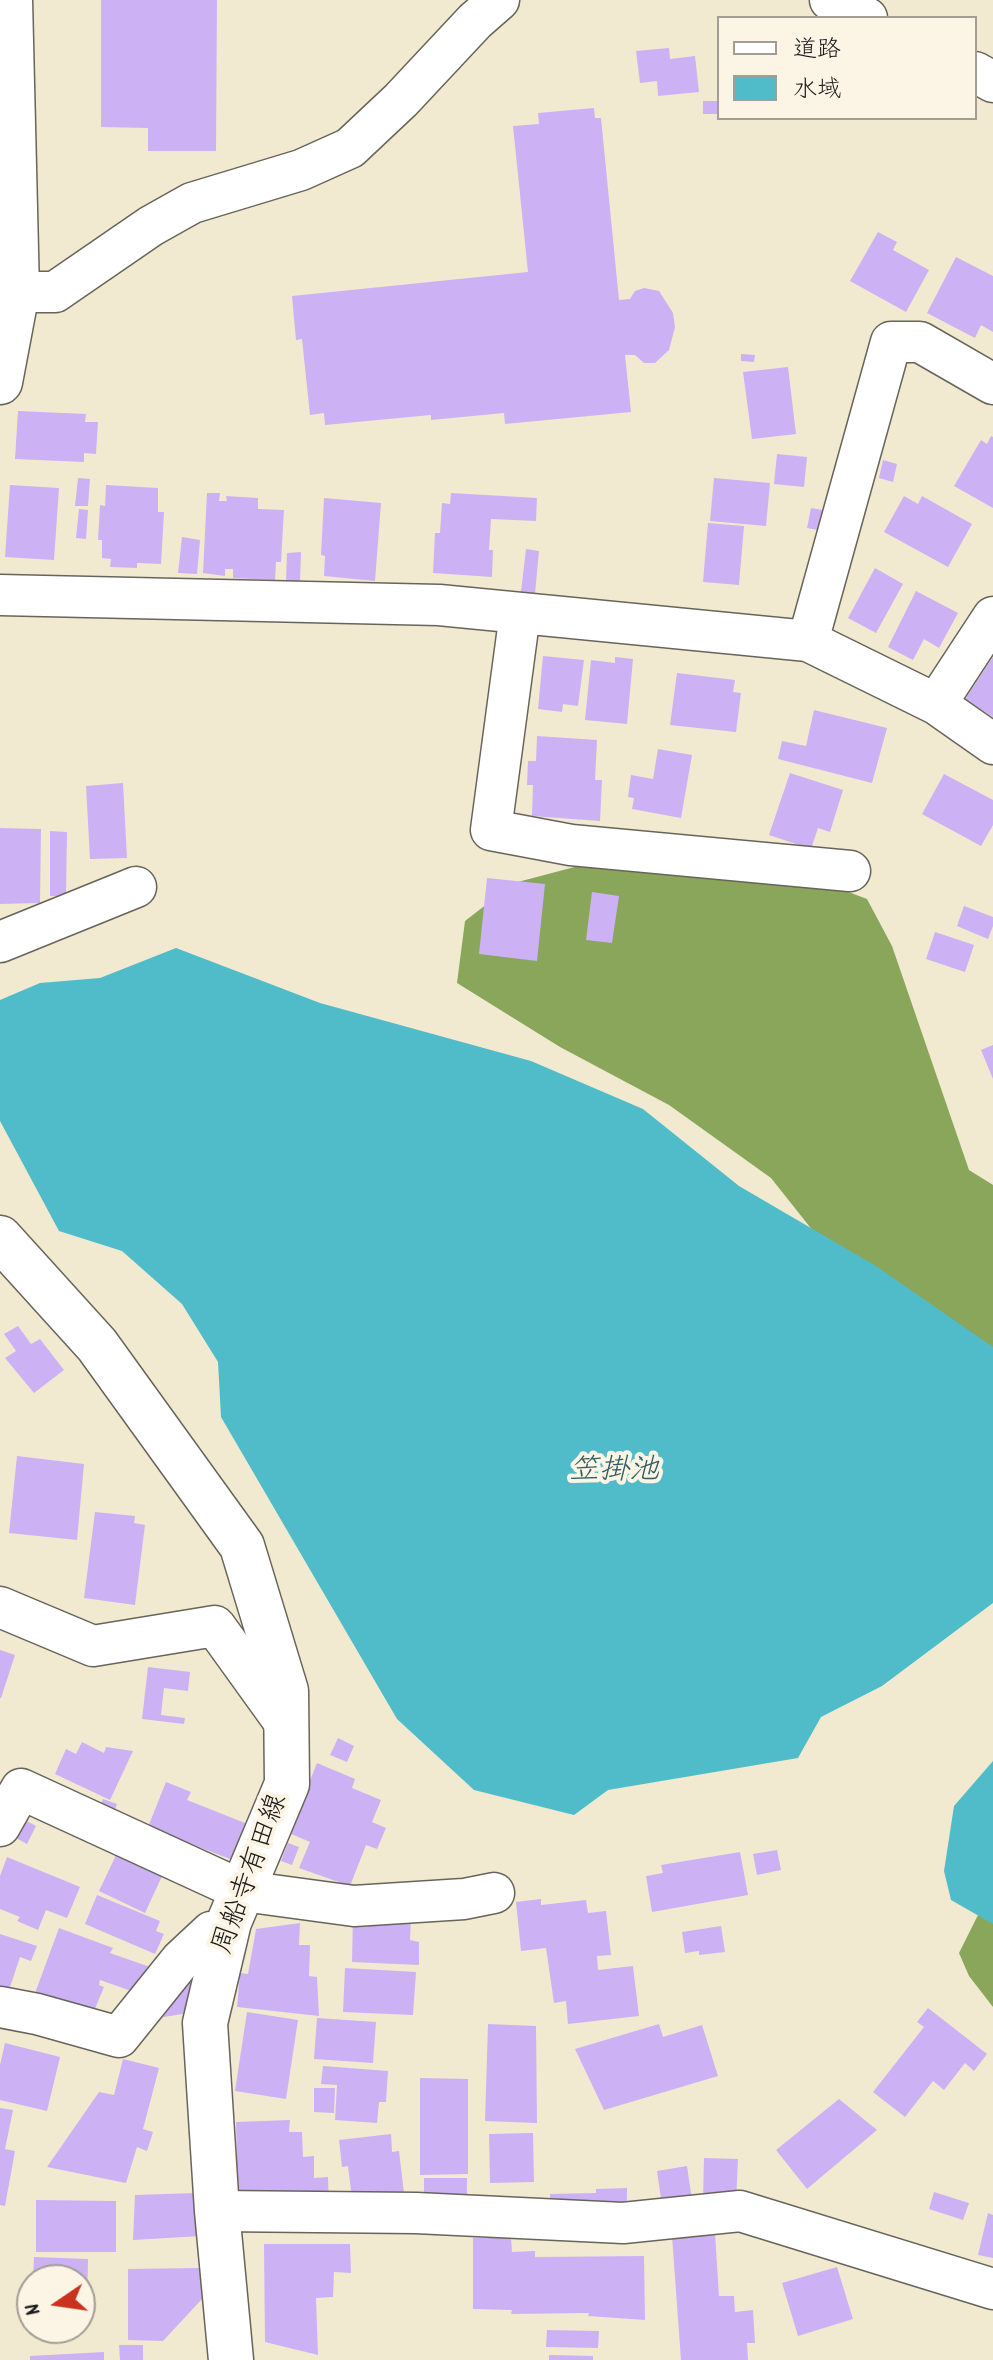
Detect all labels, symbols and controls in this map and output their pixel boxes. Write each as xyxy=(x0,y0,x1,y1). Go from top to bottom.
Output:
legend xyxy=(717,16,977,120)
text: 道路 xyxy=(793,34,841,68)
text: 水域 xyxy=(793,74,841,108)
water label: 笠掛池 xyxy=(569,1456,659,1492)
street label: 周船寺有田線 xyxy=(208,1790,298,1960)
north arrow xyxy=(16,2264,96,2344)
text: N xyxy=(18,2300,50,2318)

